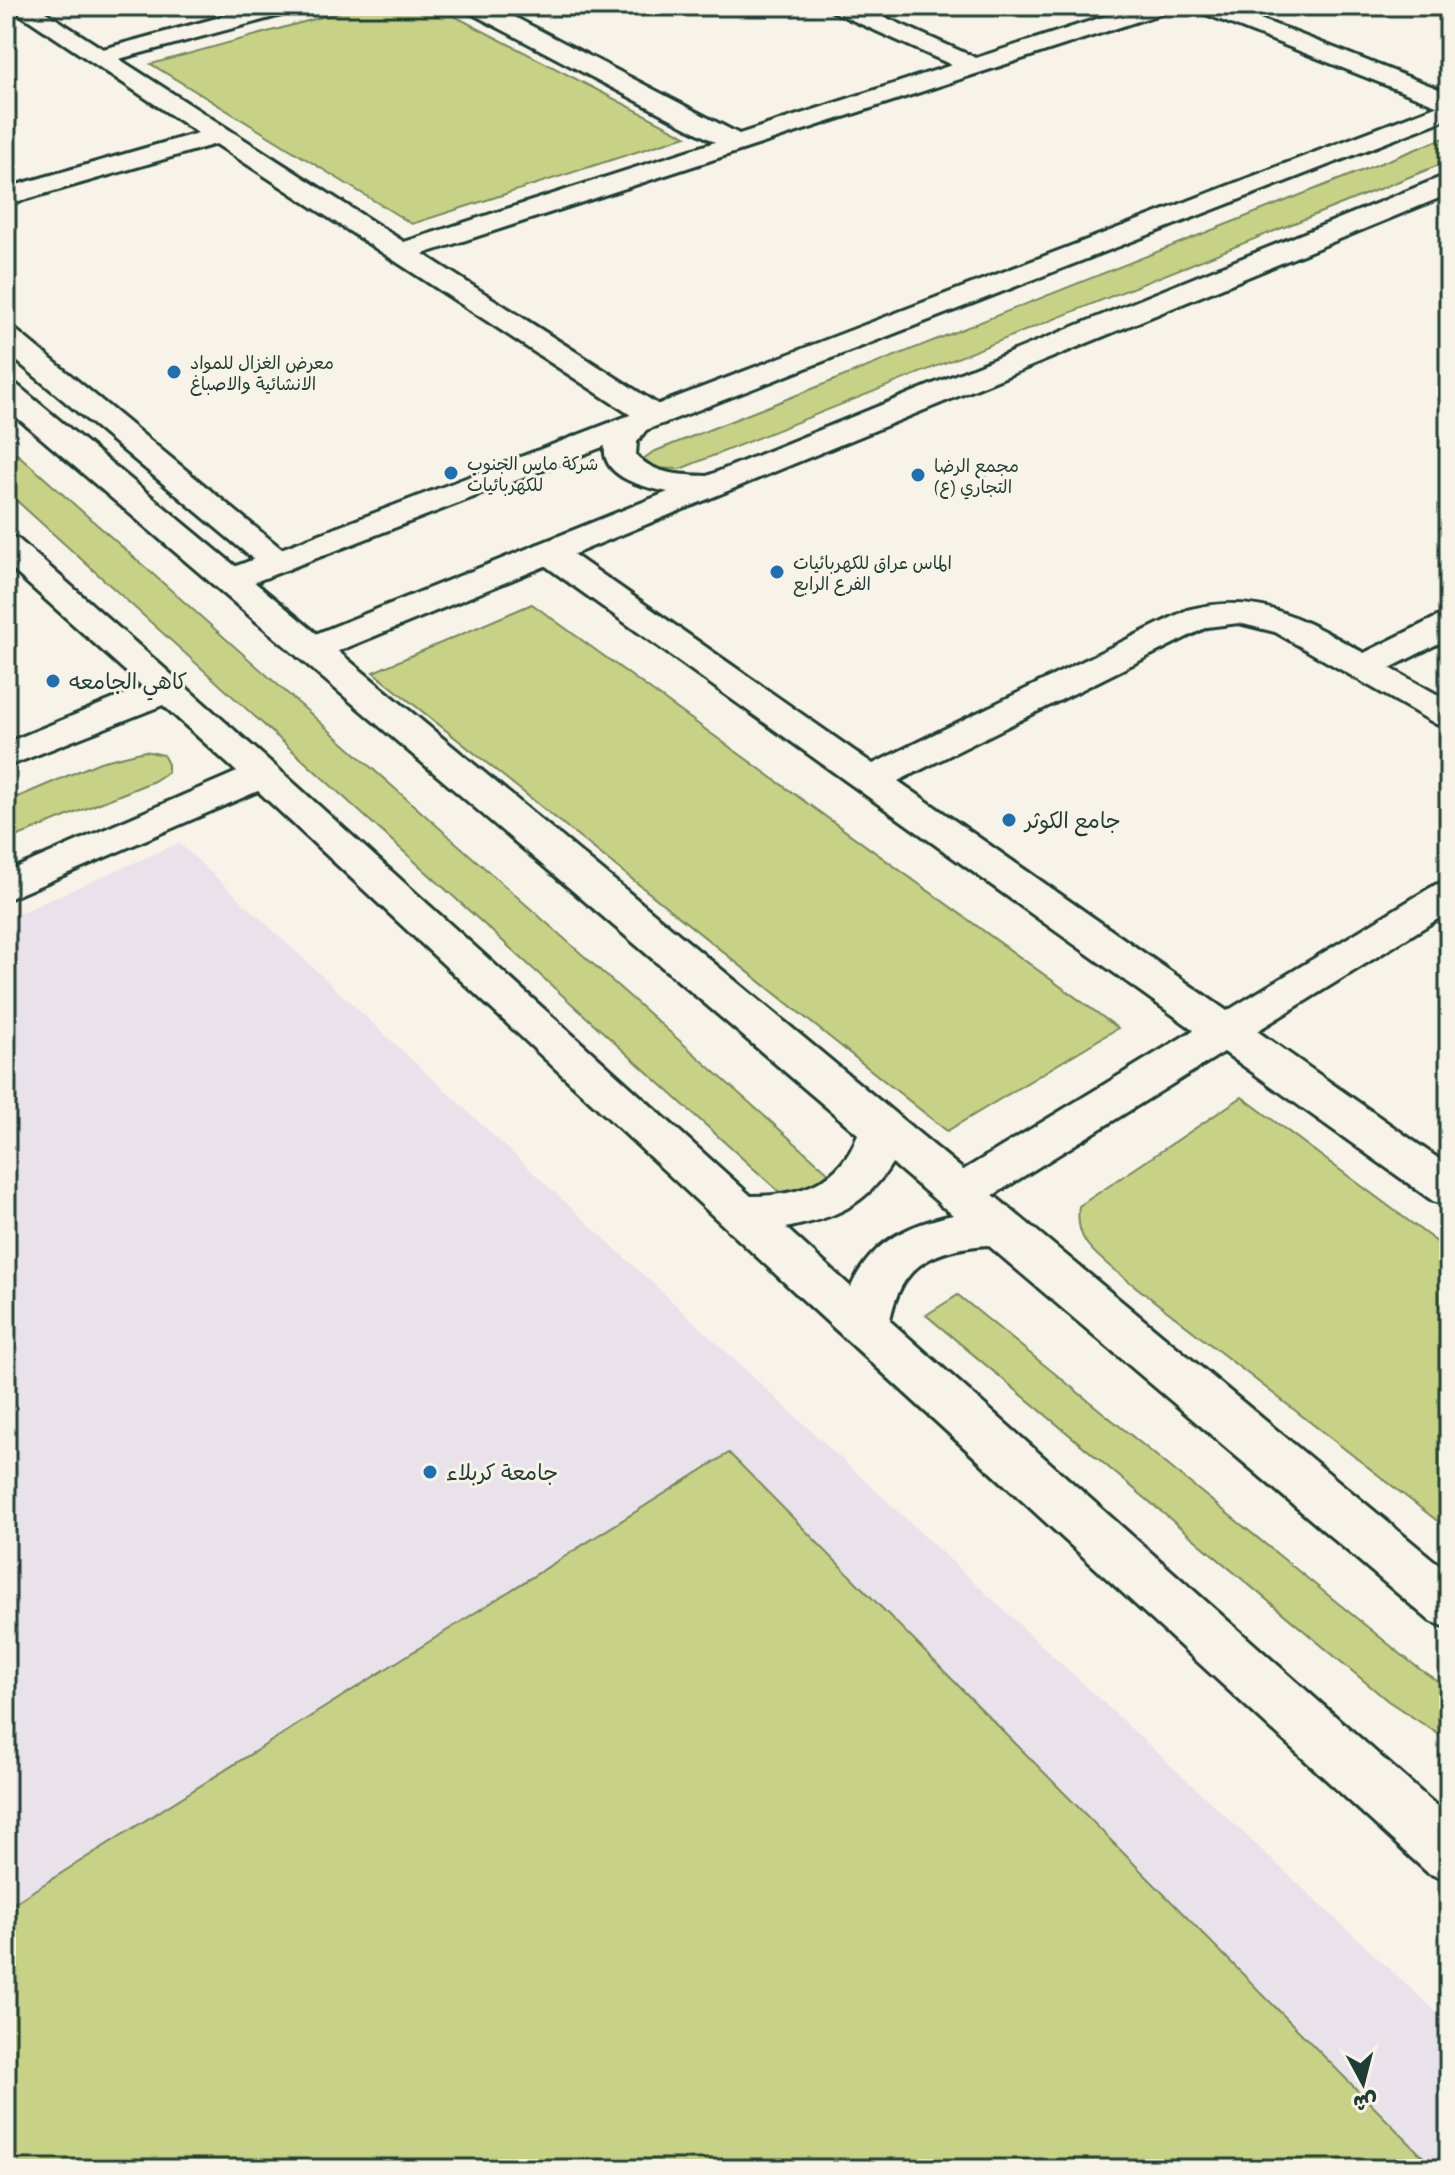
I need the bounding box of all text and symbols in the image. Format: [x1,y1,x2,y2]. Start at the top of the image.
place label: معرض الغزال للمواد الانشائية والاصباغ [190,351,334,396]
marker: معرض الغزال للمواد الانشائية والاصباغ [165,363,183,381]
place label: شركة ماس الجنوب للكهربائيات [467,452,599,496]
place label: مجمع الرضا (ع) التجاري [934,454,1019,500]
marker: شركة ماس الجنوب للكهربائيات [442,464,460,482]
marker: مجمع الرضا (ع) التجاري [909,466,927,484]
place label: الماس عراق للكهربائيات الفرع الرابع [793,551,952,597]
marker: الماس عراق للكهربائيات الفرع الرابع [768,563,786,581]
place label: كاهي الجامعه [69,667,187,701]
marker: كاهي الجامعه [44,672,62,690]
place label: جامع الكوثر [1023,806,1121,837]
marker: جامع الكوثر [1000,811,1018,829]
place label: جامعة كربلاء [446,1458,558,1486]
marker: جامعة كربلاء [421,1463,439,1481]
north arrow [1323,2043,1403,2123]
text: ش [1352,2087,1379,2118]

